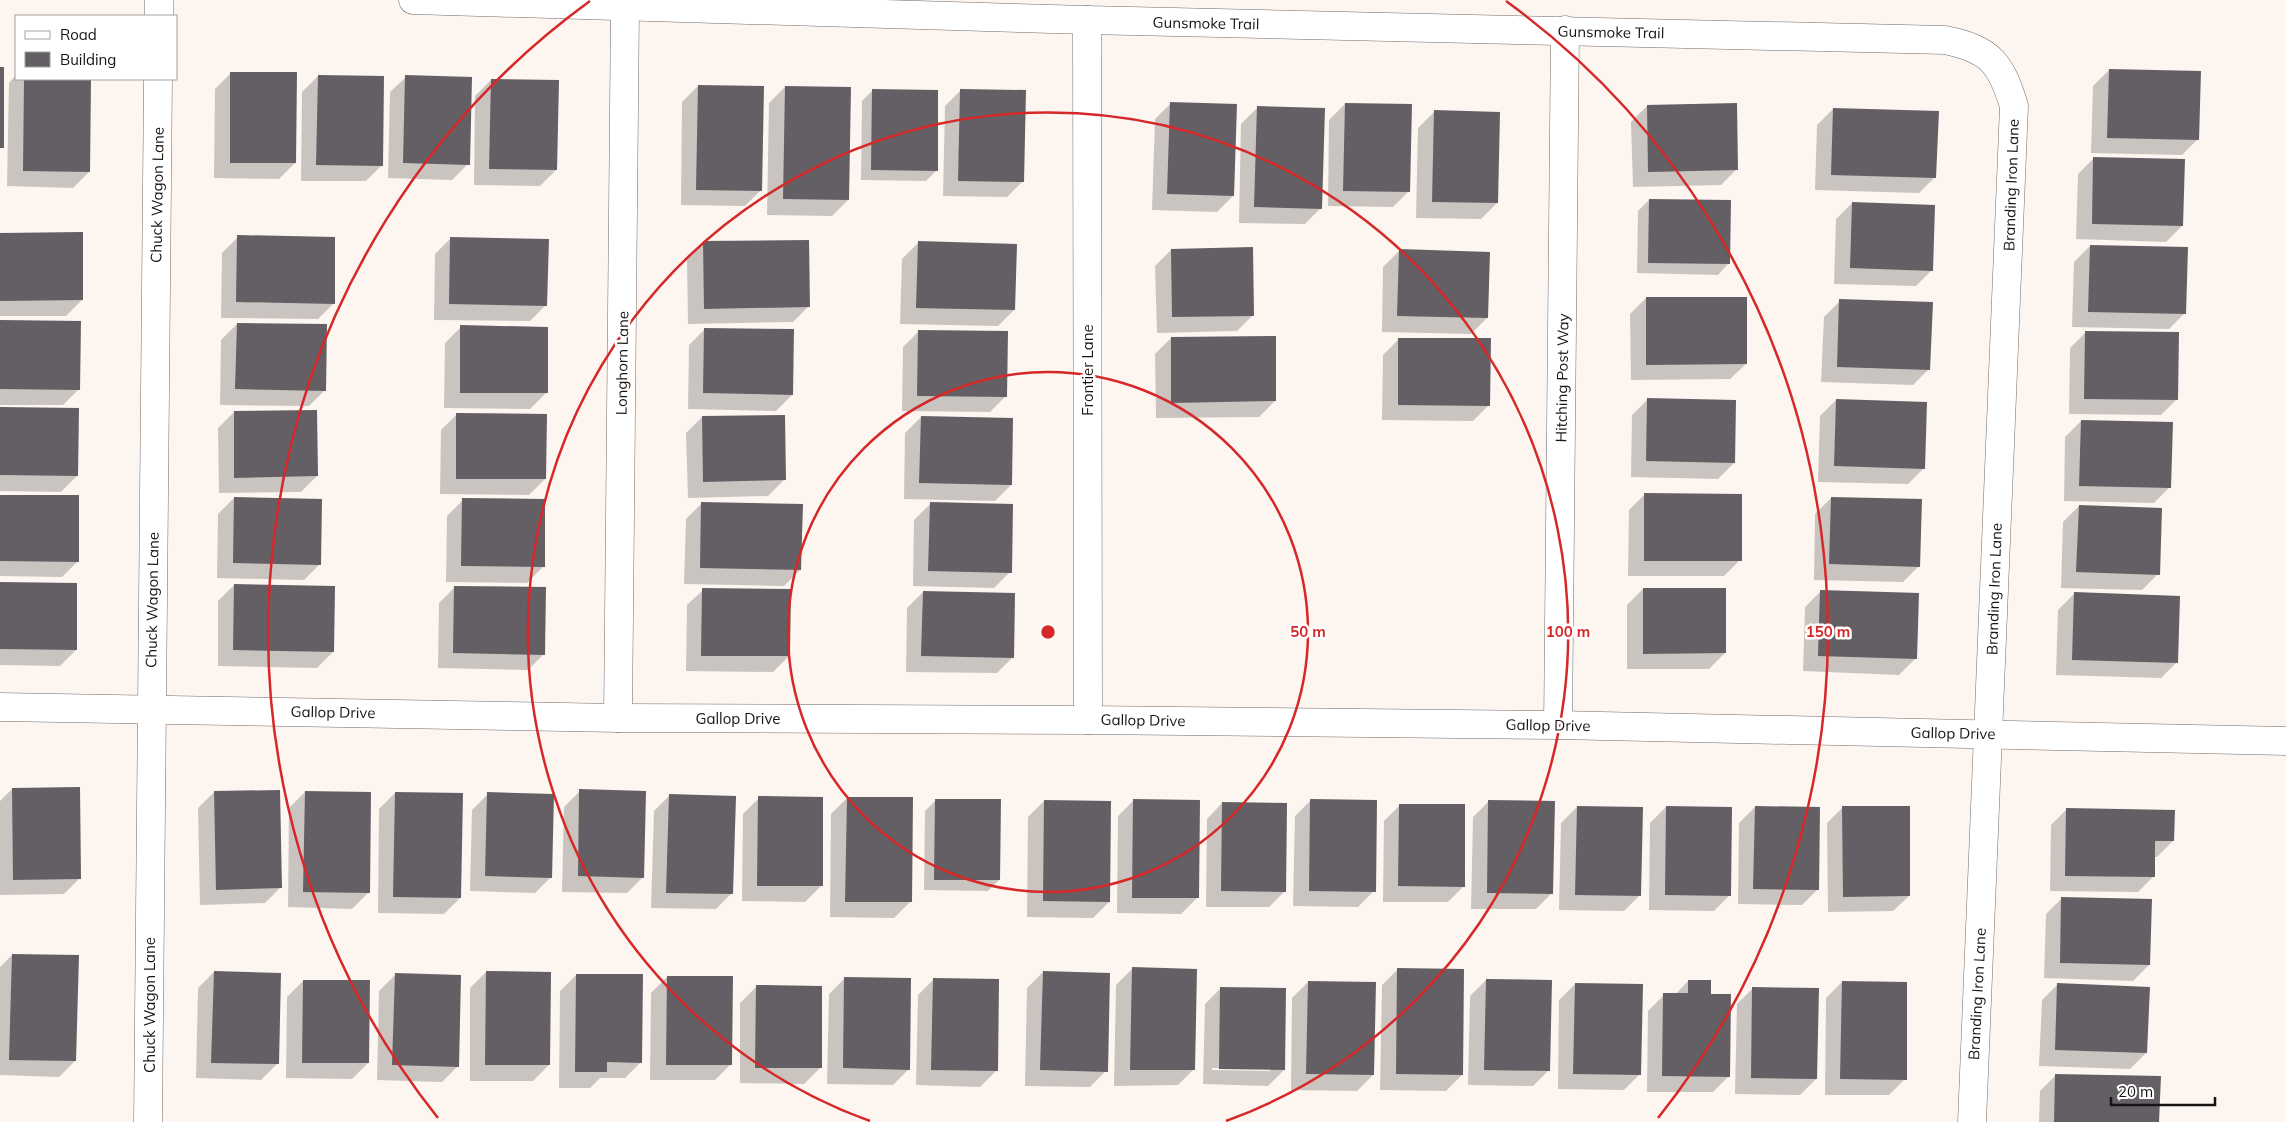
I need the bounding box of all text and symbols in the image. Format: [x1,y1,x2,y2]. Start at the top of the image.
street label: Gunsmoke Trail [1153,13,1259,33]
legend [15,15,178,80]
street label: Gunsmoke Trail [1558,22,1664,42]
text: Road [60,25,97,44]
text: Building [60,50,116,69]
street label: Branding Iron Lane [1999,119,2023,251]
street label: Chuck Wagon Lane [146,127,168,263]
street label: Longhorn Lane [612,311,632,415]
street label: Hitching Post Way [1551,313,1573,443]
street label: Frontier Lane [1078,324,1097,416]
street label: Branding Iron Lane [1982,523,2006,655]
street label: Chuck Wagon Lane [141,532,163,668]
text: 50 m [1290,622,1326,641]
text: 100 m [1546,622,1590,641]
text: 150 m [1806,622,1850,641]
centre of rings [1039,623,1057,641]
street label: Gallop Drive [290,702,376,722]
street label: Gallop Drive [696,709,780,728]
street label: Gallop Drive [1100,710,1186,730]
street label: Gallop Drive [1505,715,1591,735]
street label: Gallop Drive [1910,723,1996,743]
street label: Branding Iron Lane [1964,927,1990,1061]
street label: Chuck Wagon Lane [140,937,159,1073]
scale bar [2111,1074,2215,1106]
text: 20 m [2118,1082,2153,1101]

